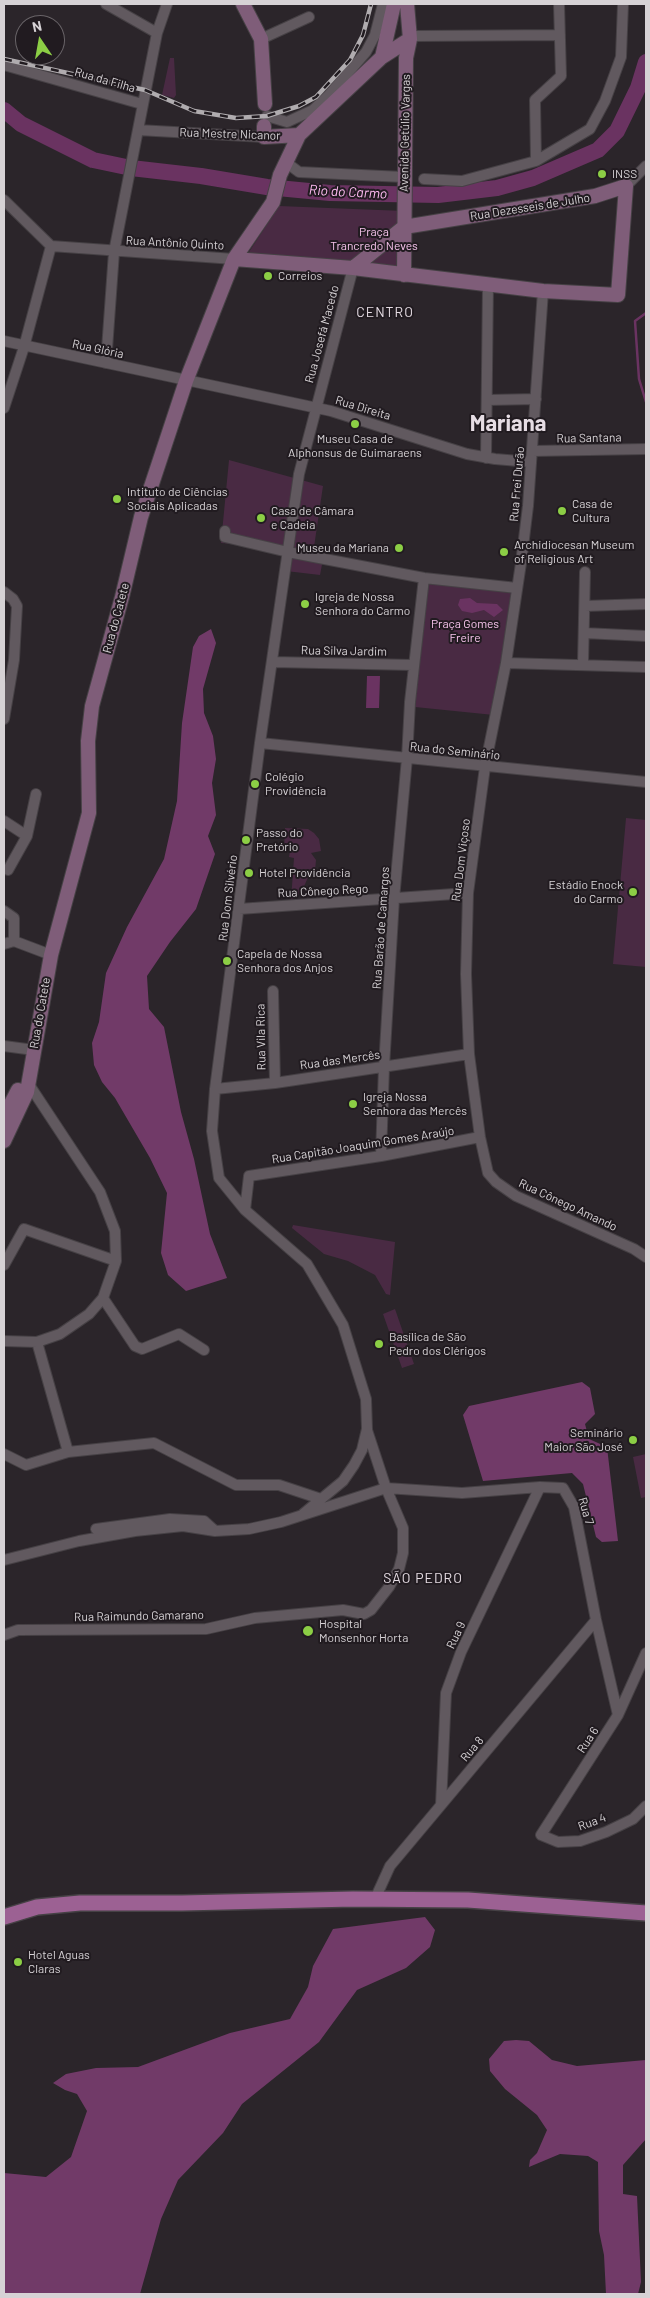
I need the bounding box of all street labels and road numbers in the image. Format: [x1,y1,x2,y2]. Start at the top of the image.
street label: Rua da Filha [73,64,137,96]
street label: Avenida Getúlio Vargas [397,74,413,192]
street label: Rua Mestre Nicanor [179,125,281,143]
street label: Rua Dezesseis de Julho [469,190,591,224]
street label: Rua Antônio Quinto [125,233,225,253]
street label: Rua Josefá Macedo [302,283,342,385]
street label: Rua Glória [71,337,125,361]
street label: Rua Direita [334,393,392,423]
street label: Rua Santana [556,430,622,446]
street label: Rua Frei Durão [507,446,527,522]
street label: Rua do Catete [100,581,132,655]
street label: Rua Silva Jardim [301,643,387,659]
street label: Rua do Seminário [409,739,501,763]
street label: Rua Dom Viçoso [449,818,473,902]
street label: Rua Dom Silvério [216,854,240,942]
street label: Rua Barão de Camargos [370,866,392,990]
street label: Rua Cônego Rego [277,881,369,901]
street label: Rua do Catete [27,976,53,1050]
street label: Rua Vila Rica [253,1004,269,1070]
street label: Rua das Mercês [299,1047,381,1073]
street label: Rua Capitão Joaquim Gomes Araújo [271,1123,455,1167]
street label: Rua Cônego Amando [516,1176,620,1234]
street label: Rua 7 [575,1496,597,1526]
street label: Rua Raimundo Gamarano [74,1608,204,1624]
street label: Rua 9 [443,1619,469,1651]
street label: Rua 6 [574,1724,602,1756]
street label: Rua 8 [457,1733,487,1765]
street label: Rua 4 [576,1810,608,1834]

